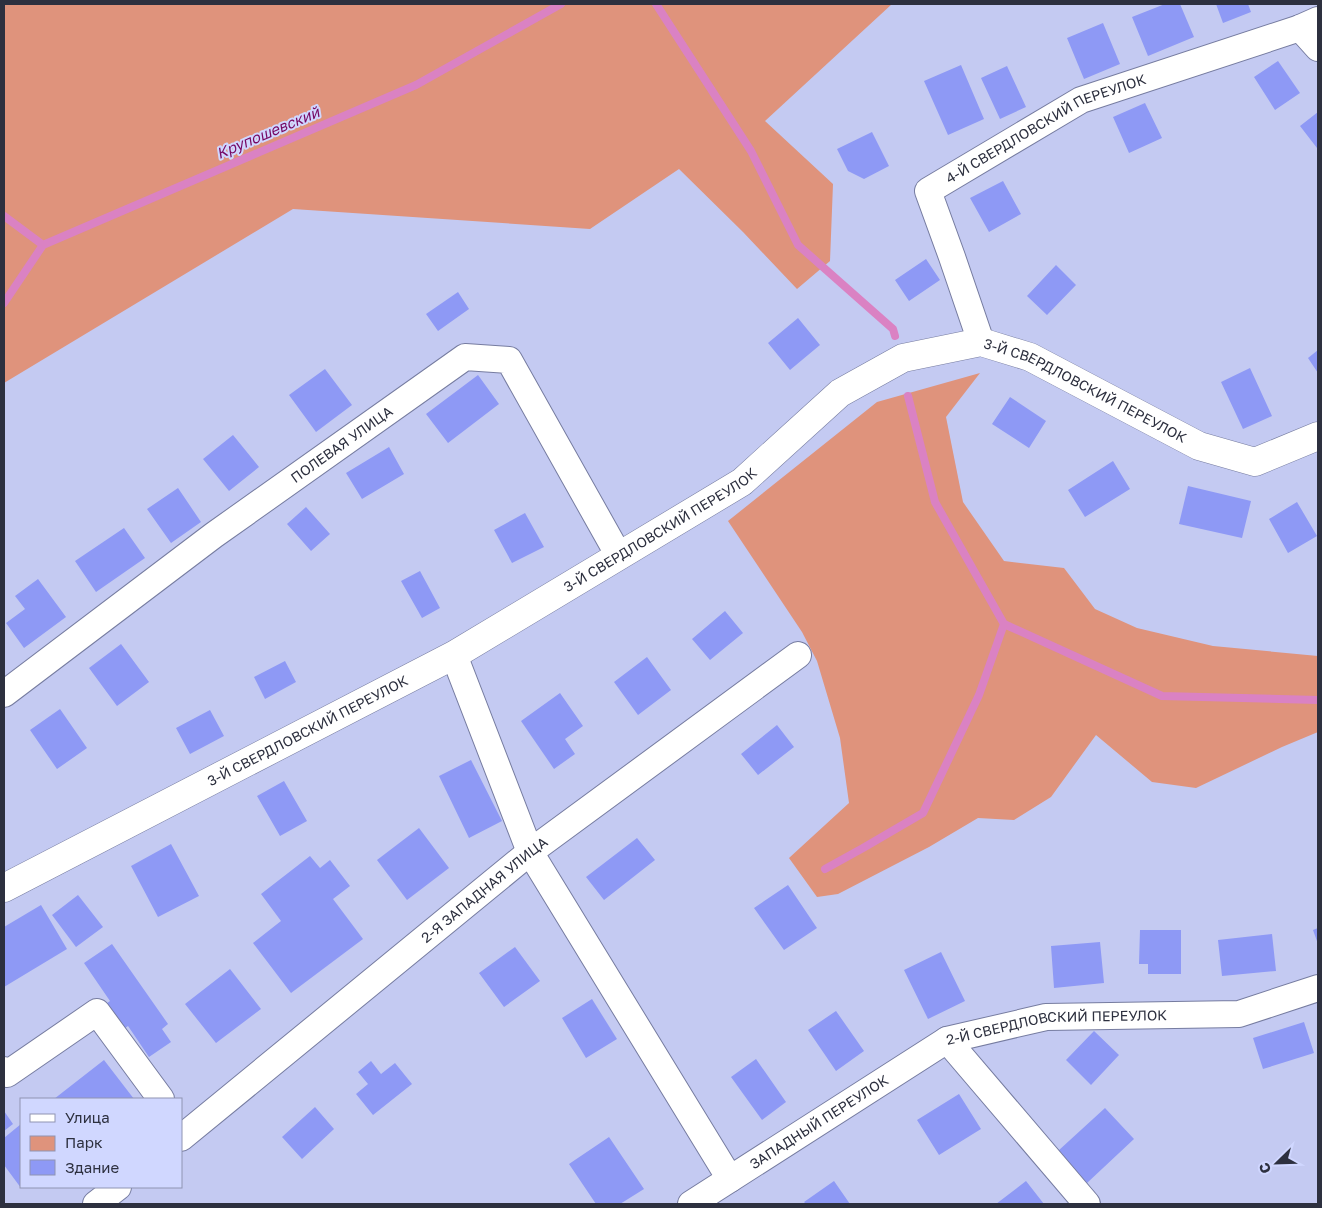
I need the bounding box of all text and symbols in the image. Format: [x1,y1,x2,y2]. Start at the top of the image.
street label: 4-Й СВЕРДЛОВСКИЙ ПЕРЕУЛОК [942,70,1148,187]
water label: Крупошевский [213,102,323,163]
street label: 3-Й СВЕРДЛОВСКИЙ ПЕРЕУЛОК [982,334,1190,446]
street label: ПОЛЕВАЯ УЛИЦА [287,402,396,486]
street label: 3-Й СВЕРДЛОВСКИЙ ПЕРЕУЛОК [560,464,760,595]
street label: 3-Й СВЕРДЛОВСКИЙ ПЕРЕУЛОК [204,671,411,789]
street label: 2-Я ЗАПАДНАЯ УЛИЦА [417,833,551,946]
street label: 2-Й СВЕРДЛОВСКИЙ ПЕРЕУЛОК [944,1006,1167,1048]
street label: ЗАПАДНЫЙ ПЕРЕУЛОК [746,1071,891,1172]
legend [20,1098,182,1188]
text: Улица [65,1108,110,1126]
text: Парк [65,1133,103,1151]
north arrow [1252,1138,1302,1188]
text: Здание [65,1158,119,1176]
text: С [1255,1160,1274,1176]

